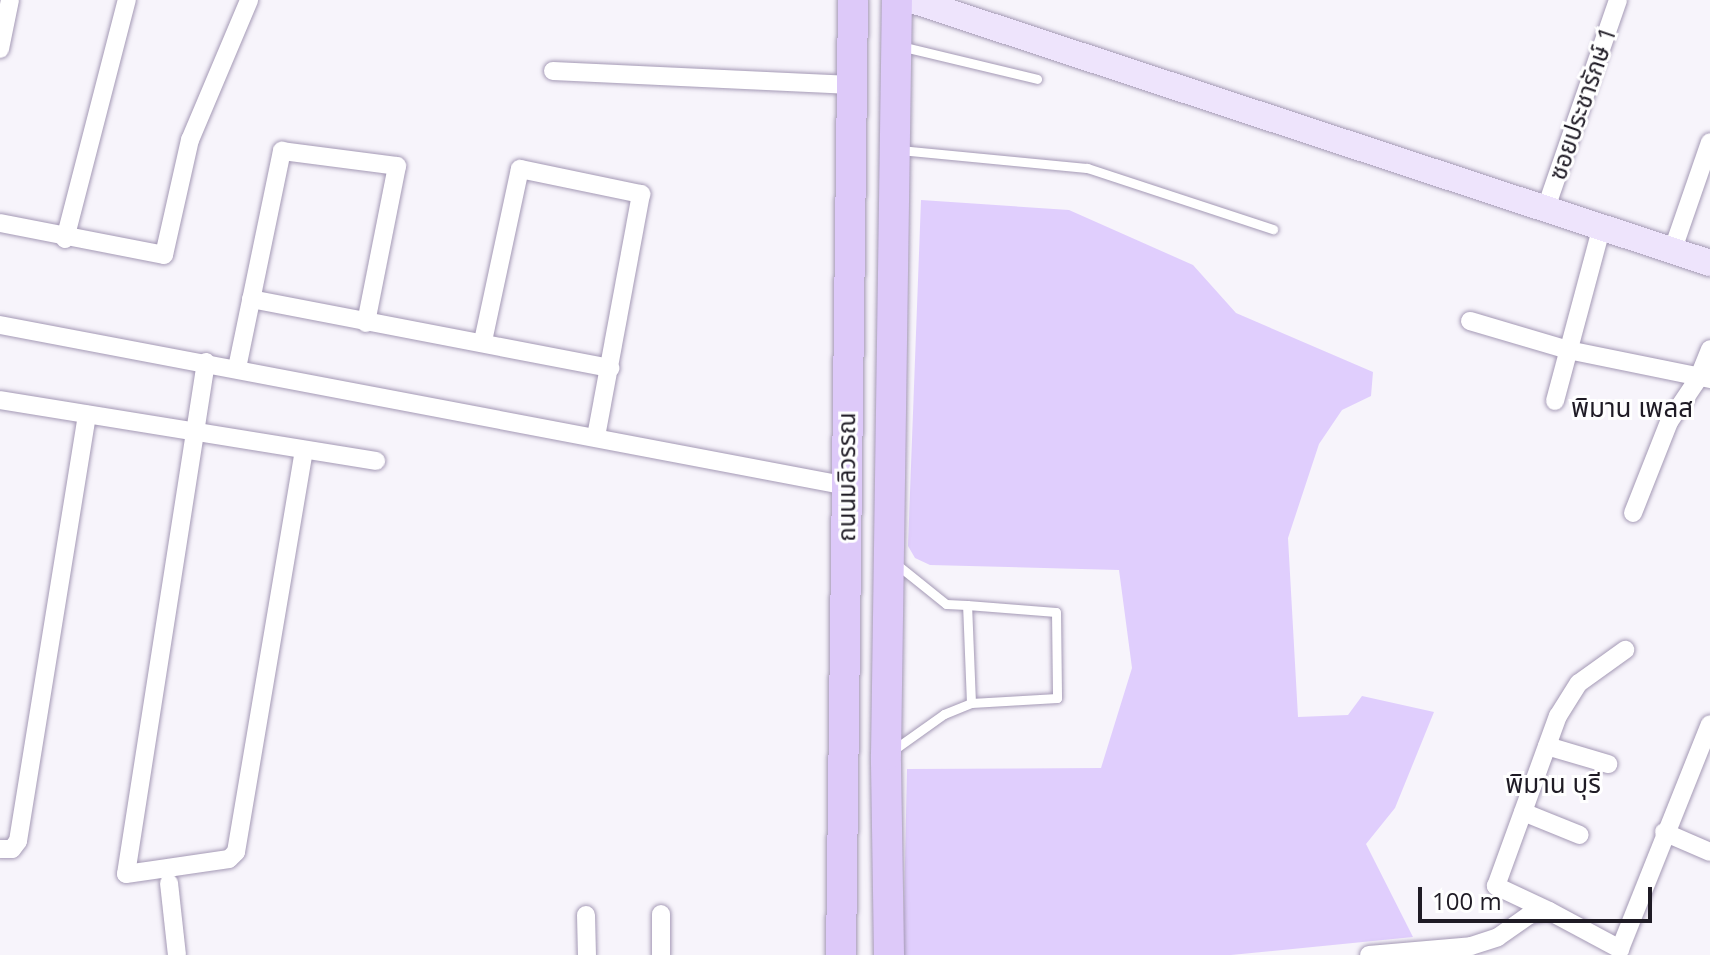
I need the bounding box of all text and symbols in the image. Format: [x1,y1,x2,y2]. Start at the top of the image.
street label: ซอยประชารักษ์ 1 [1542,23,1622,183]
district label: พิมาน เพลส [1571,392,1693,424]
street label: ถนนมลิวรรณ [832,412,860,542]
district label: พิมาน บุรี [1505,768,1601,800]
scale bar [1422,871,1656,921]
text: 100 m [1432,884,1502,917]

